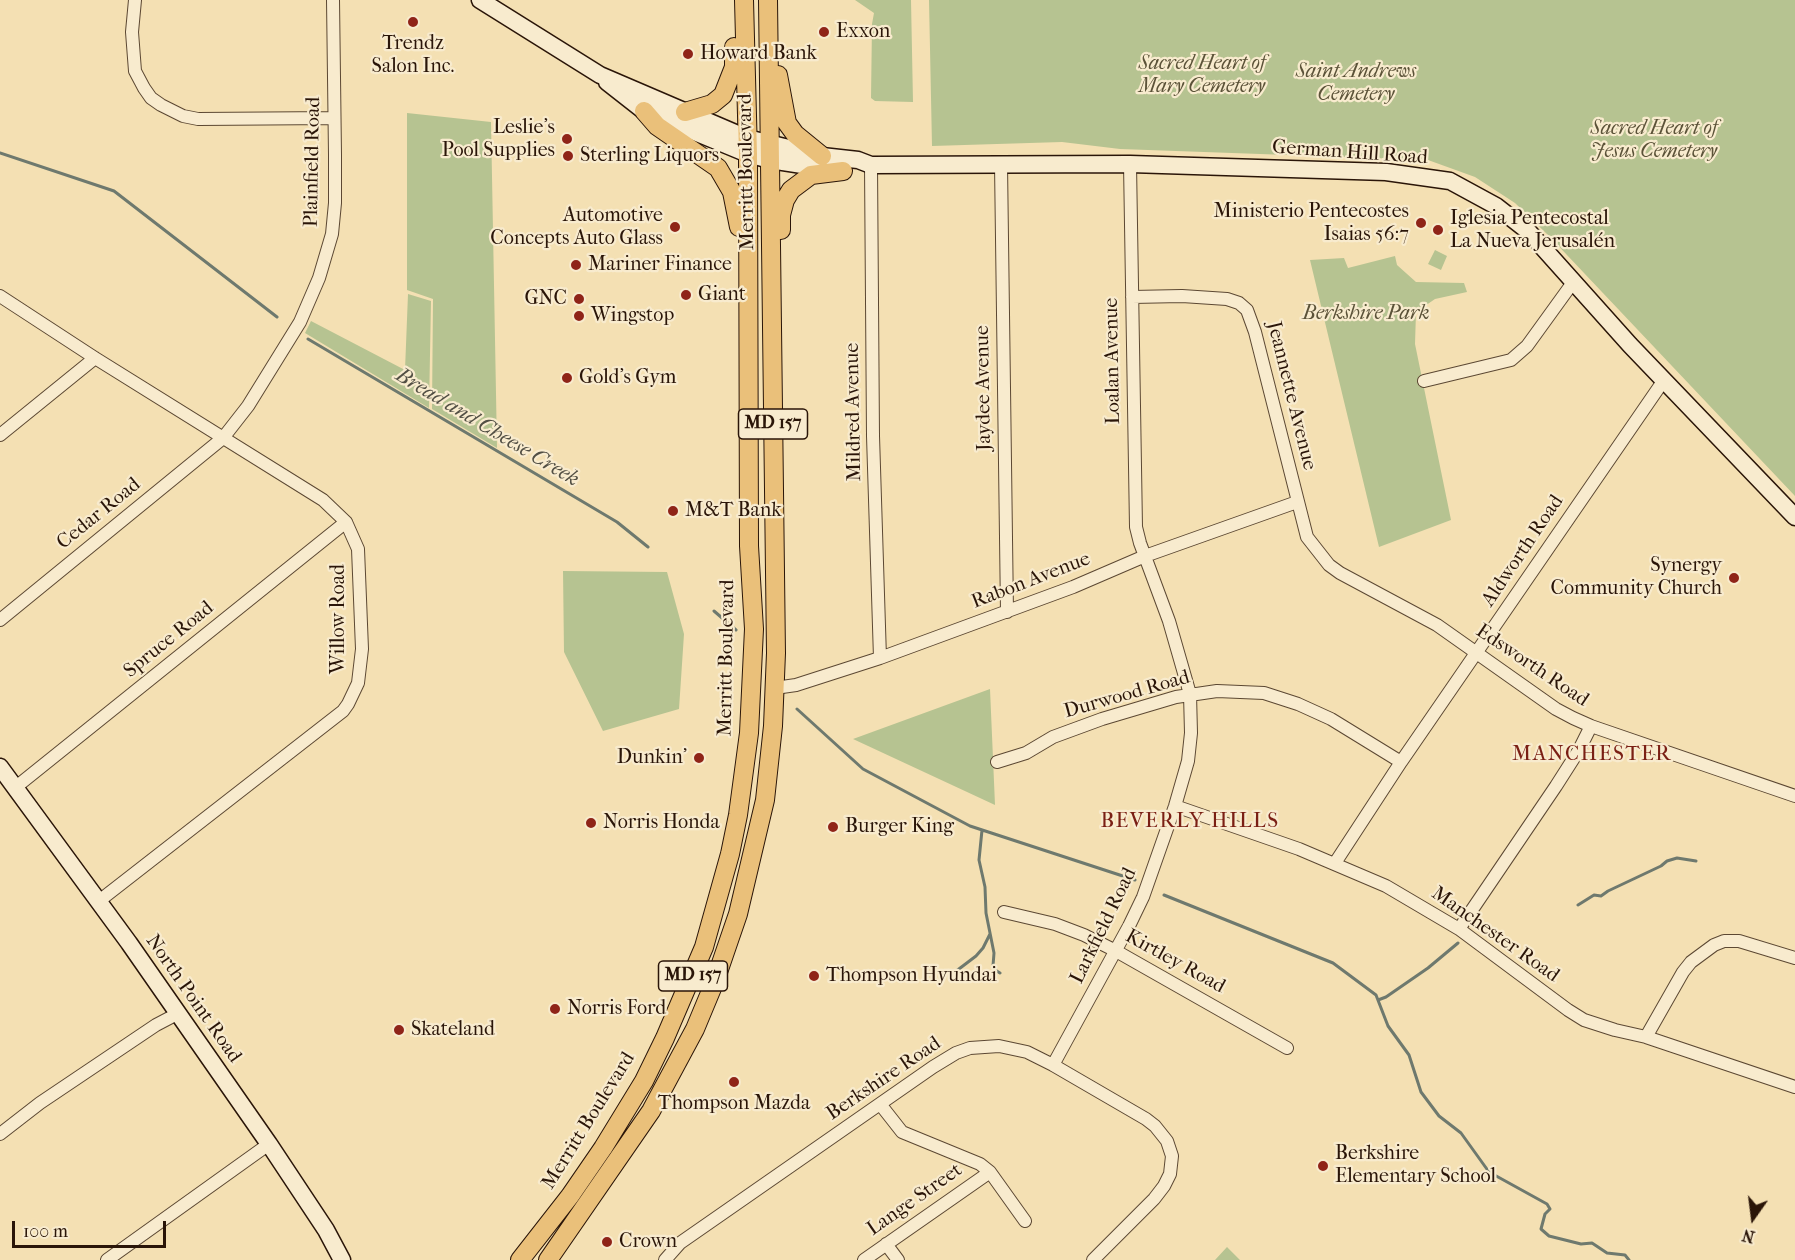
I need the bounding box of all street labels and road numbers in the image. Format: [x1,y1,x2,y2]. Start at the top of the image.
street label: Merritt Boulevard [734,93,760,251]
street label: Plainfield Road [300,97,326,227]
street label: German Hill Road [1271,136,1429,170]
street label: Loalan Avenue [1100,297,1126,425]
street label: Jeannette Avenue [1261,319,1321,473]
street label: Jaydee Avenue [971,325,997,451]
street label: Mildred Avenue [841,343,867,481]
road number: MD 157 [738,409,808,439]
street label: Cedar Road [52,473,146,555]
street label: Aldworth Road [1477,491,1569,611]
street label: Rabon Avenue [968,547,1094,615]
street label: Willow Road [327,564,351,674]
street label: Merritt Boulevard [714,579,740,737]
street label: Spruce Road [119,597,219,683]
street label: Edsworth Road [1471,620,1593,712]
street label: Durwood Road [1061,666,1193,724]
street label: Larkfield Road [1066,864,1142,988]
street label: Manchester Road [1426,882,1564,988]
street label: Kirtley Road [1121,925,1229,999]
street label: North Point Road [140,930,246,1068]
road number: MD 157 [658,961,728,991]
street label: Berkshire Road [822,1032,946,1126]
street label: Merritt Boulevard [537,1048,641,1194]
street label: Lange Street [863,1158,967,1242]

